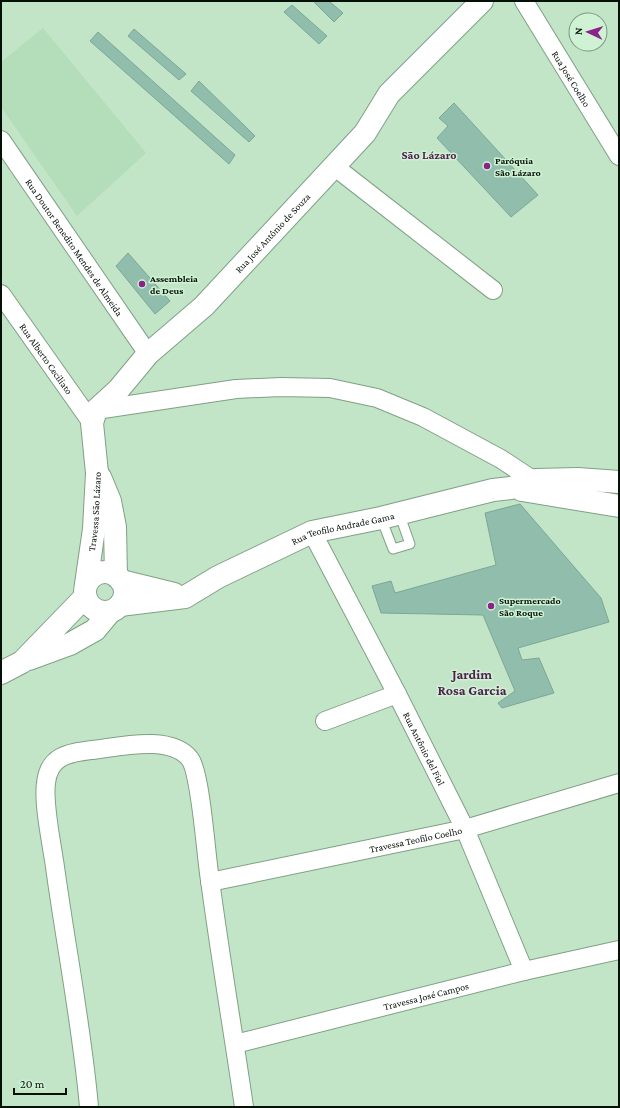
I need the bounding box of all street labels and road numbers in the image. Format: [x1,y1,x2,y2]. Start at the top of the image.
street label: Rua José Coelho [550,49,593,109]
street label: Rua Doutor Benedito Mendes de Almeida [24,176,126,318]
street label: Rua José Antônio de Souza [232,190,312,275]
street label: Rua Alberto Ceciliato [18,321,75,396]
street label: Travessa São Lázaro [85,471,103,552]
street label: Rua Teofilo Andrade Gama [289,509,396,547]
street label: Rua Antônio del Fiol [401,710,448,787]
street label: Travessa Teofilo Coelho [368,824,463,854]
street label: Travessa José Campos [382,980,470,1012]

